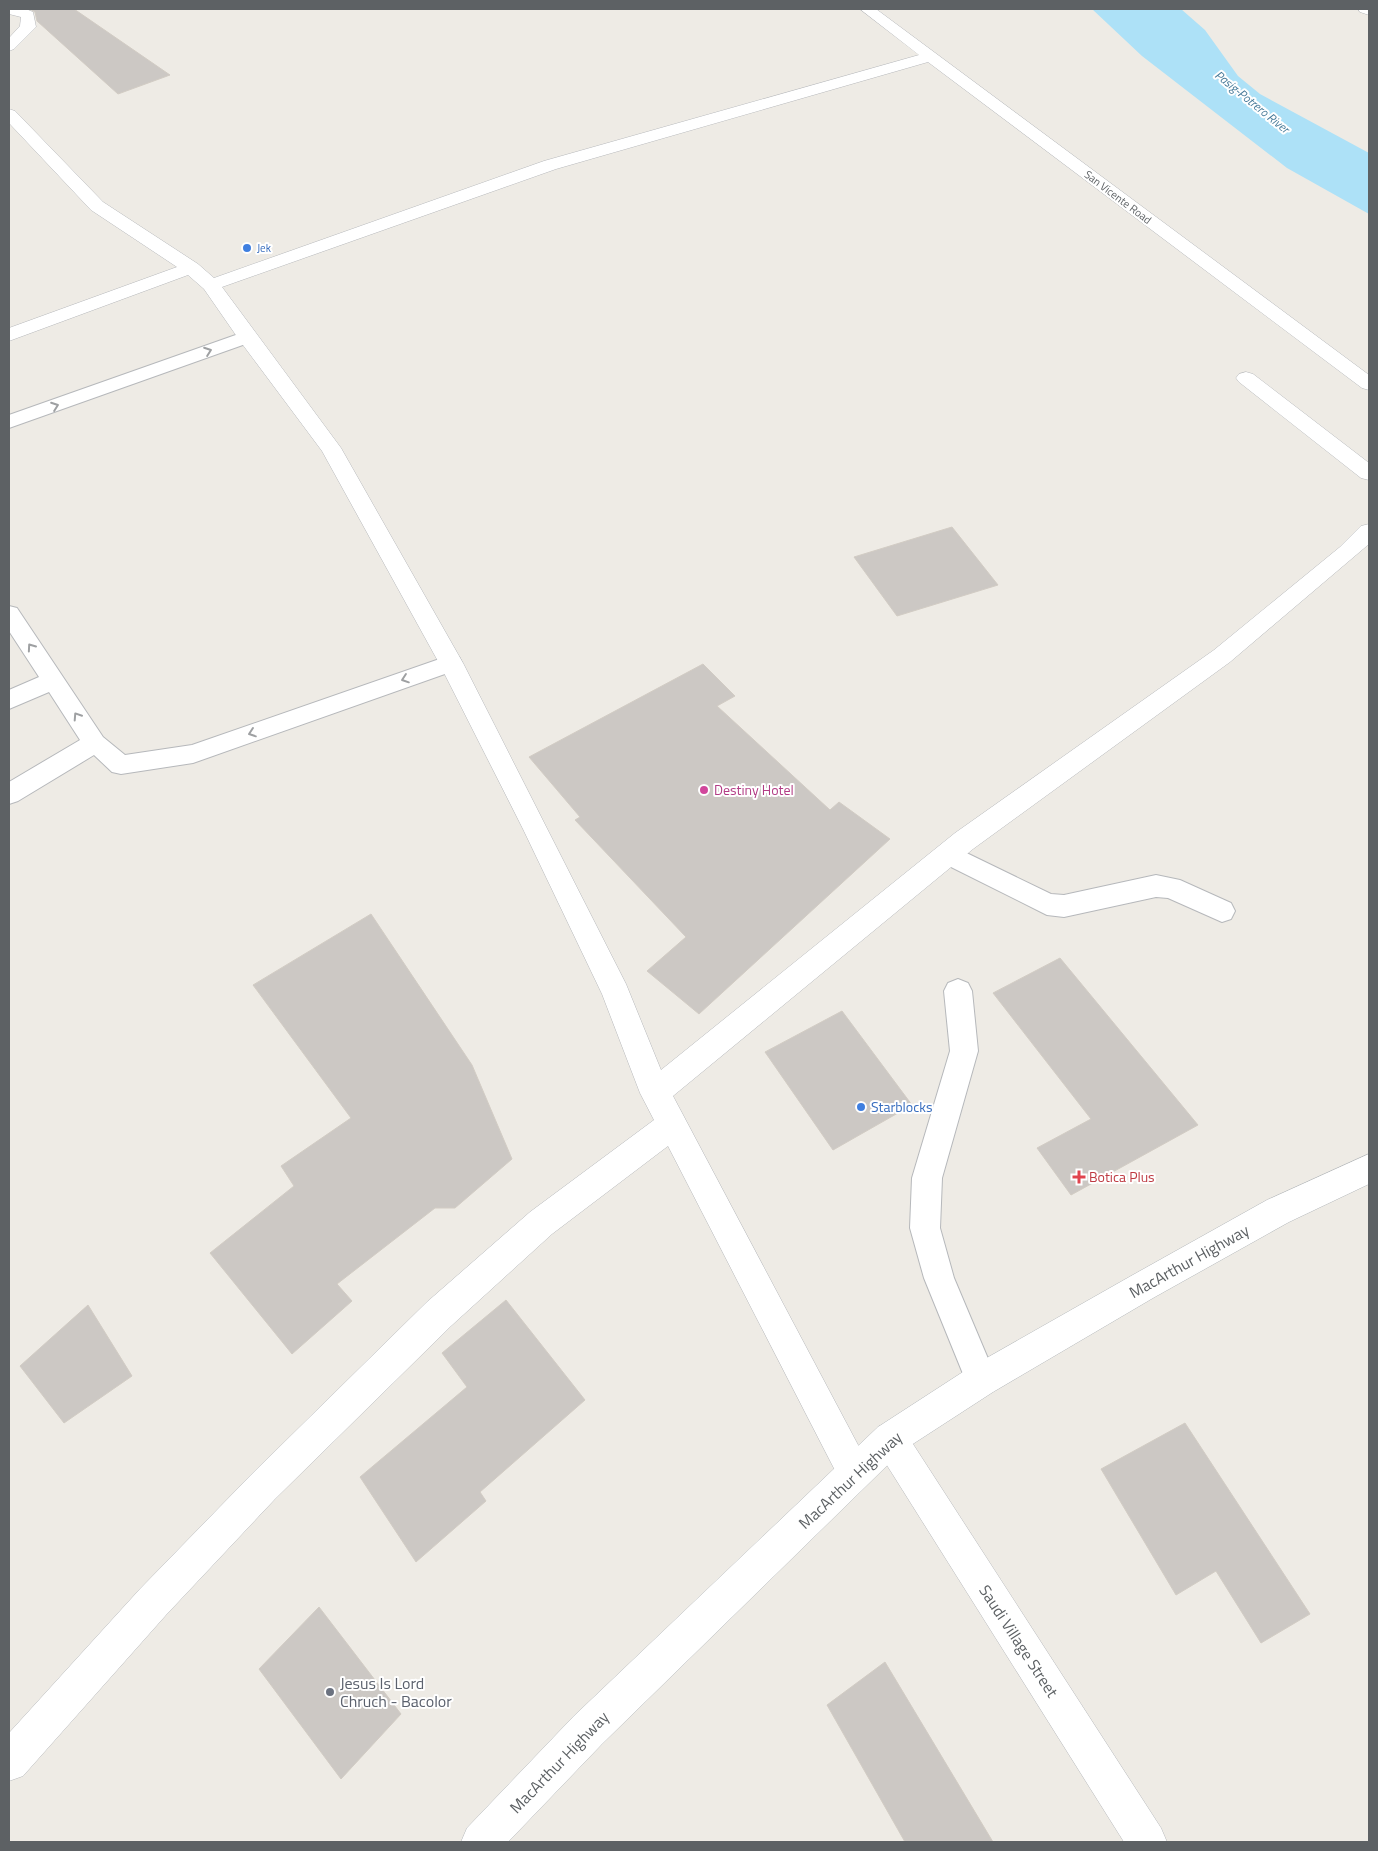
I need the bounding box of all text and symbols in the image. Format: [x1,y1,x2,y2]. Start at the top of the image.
water label: Pasig-Potrero River [1211,66,1295,139]
street label: San Vicente Road [1081,166,1155,228]
place label: Jek [257,240,272,256]
marker: Jek [241,242,253,254]
one-way arrow [203,347,211,357]
one-way arrow [50,402,58,412]
one-way arrow [28,644,37,653]
one-way arrow [402,673,410,683]
one-way arrow [74,712,83,721]
one-way arrow [248,727,257,737]
place label: Destiny Hotel [714,779,794,800]
marker: Destiny Hotel [698,784,710,796]
place label: Starblocks [871,1096,933,1117]
marker: Starblocks [855,1101,867,1113]
place label: Botica Plus [1089,1166,1155,1187]
marker: Botica Plus [1073,1171,1085,1183]
street label: MacArthur Highway [1125,1218,1254,1304]
street label: MacArthur Highway [793,1425,907,1535]
street label: Saudi Village Street [974,1580,1065,1702]
place label: Jesus Is Lord Chruch - Bacolor [340,1671,452,1713]
marker: Jesus Is Lord Chruch - Bacolor [324,1686,336,1698]
street label: MacArthur Highway [504,1705,614,1819]

